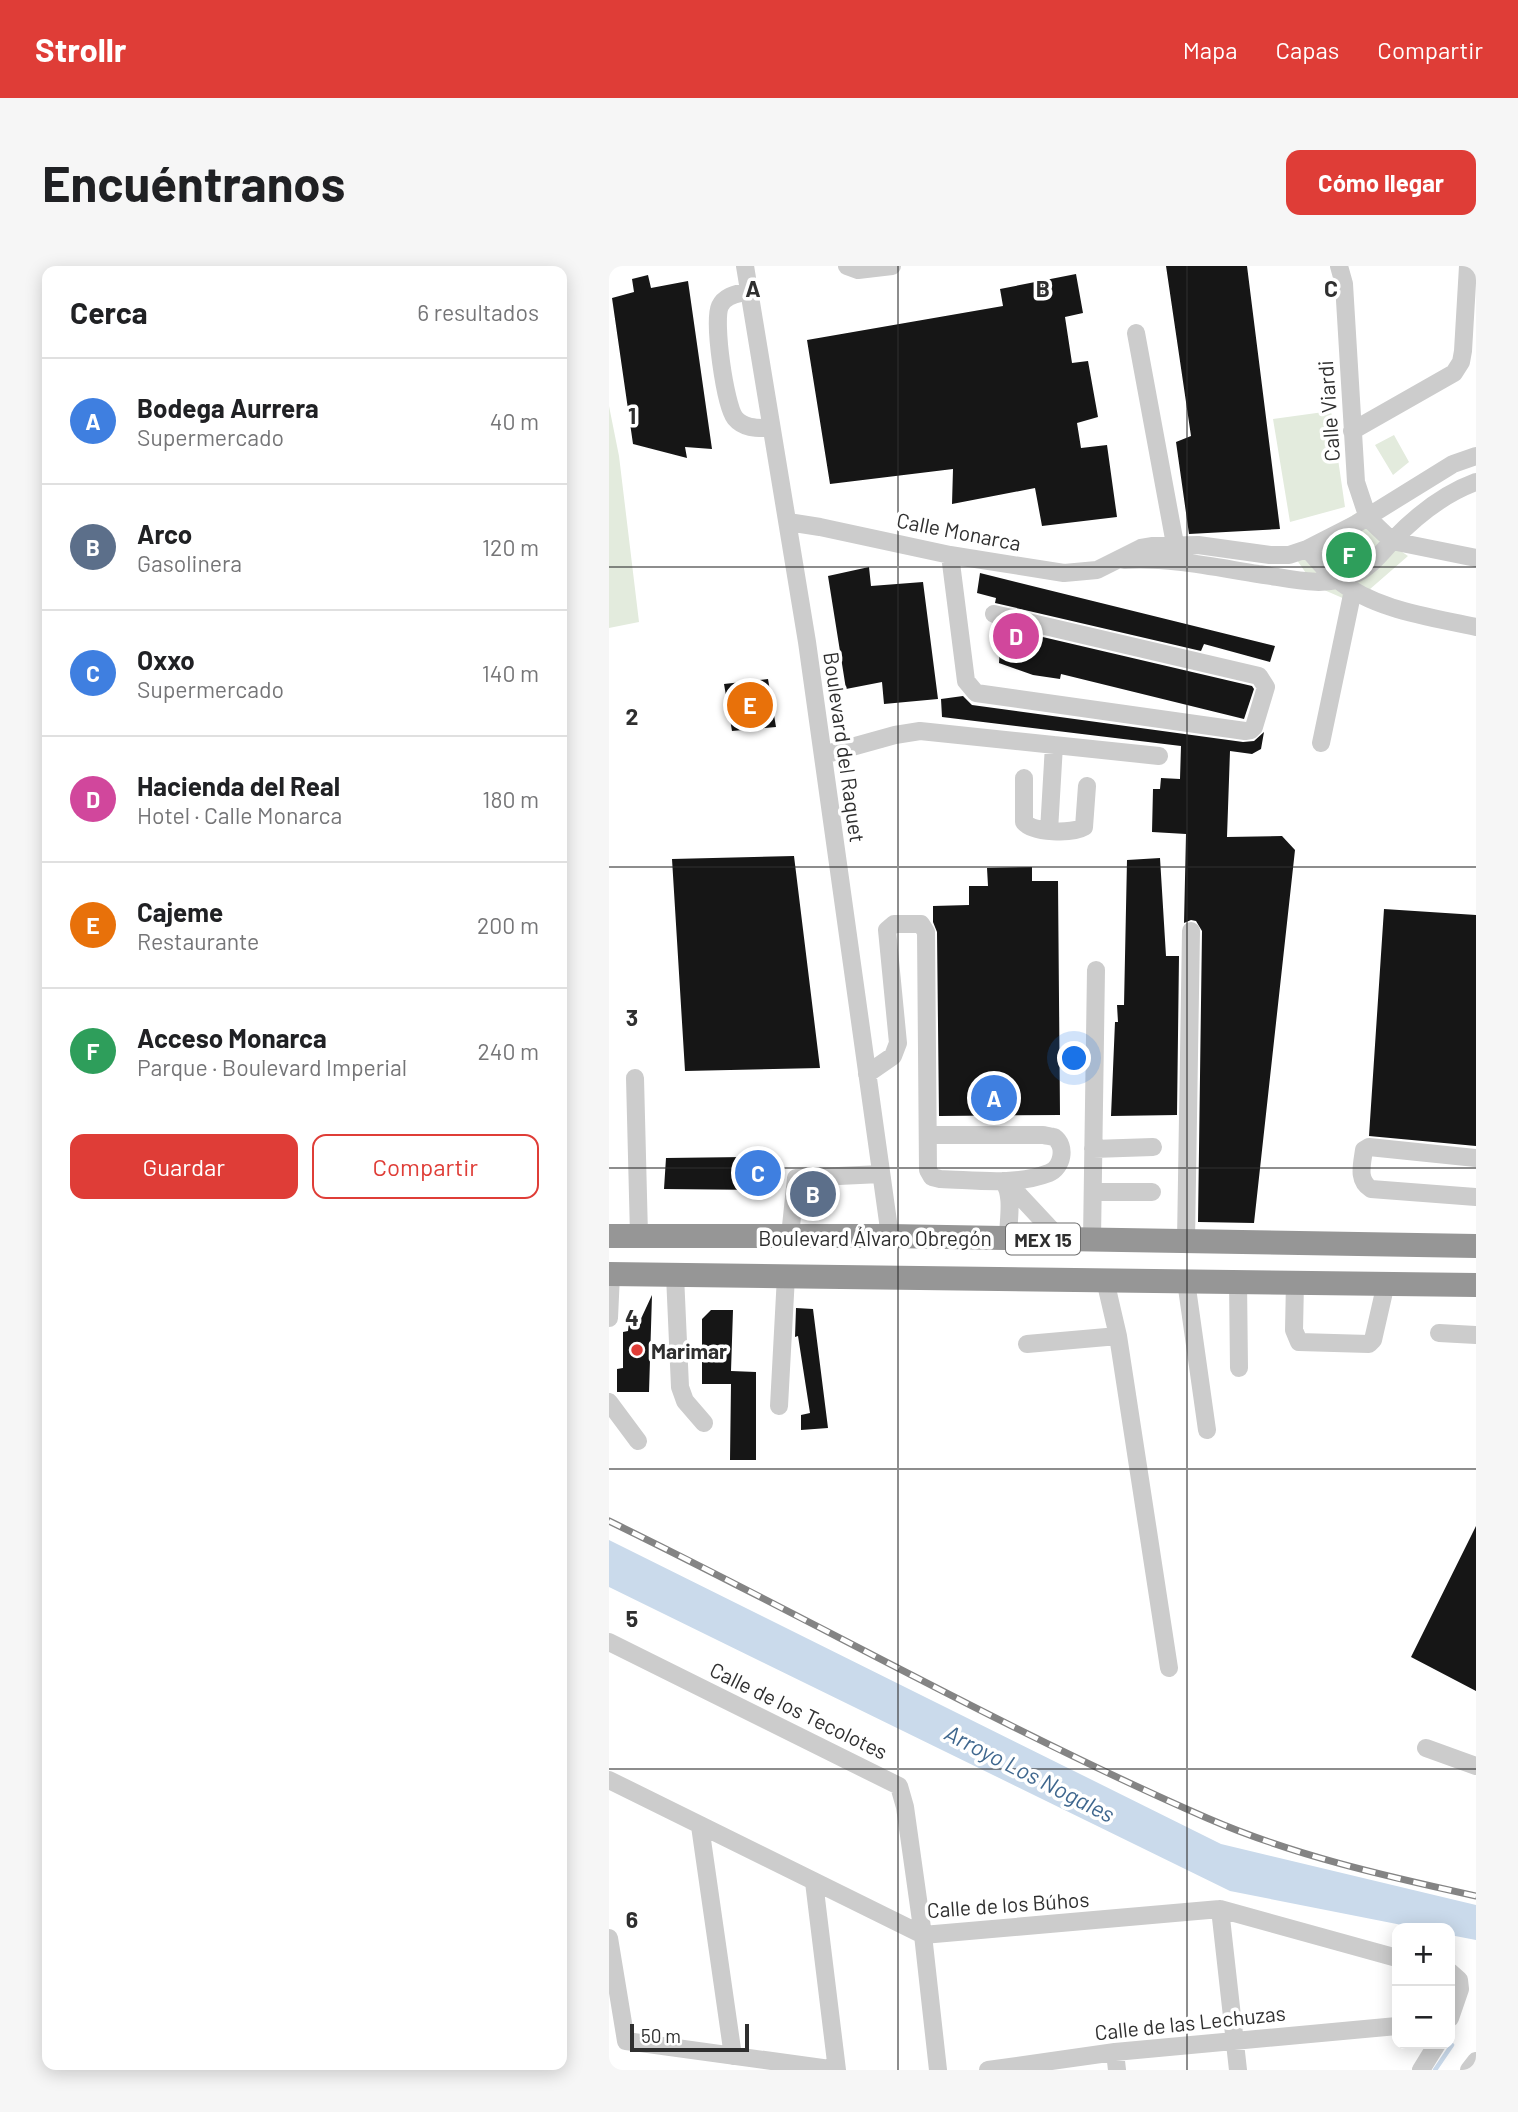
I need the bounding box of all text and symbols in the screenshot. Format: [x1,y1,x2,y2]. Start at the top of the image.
text: Strollr [35,29,127,69]
text: Mapa [1183,35,1238,64]
text: Capas [1276,35,1339,64]
text: Compartir [1377,35,1483,64]
button: Cómo llegar [1286,150,1476,215]
text: Encuéntranos [42,153,345,212]
text: A [745,274,761,302]
text: B [1036,274,1050,302]
text: C [1324,274,1338,302]
text: Cerca [70,294,148,330]
text: 6 resultados [417,298,539,326]
street label: Calle Viardi [1312,360,1344,462]
text: Bodega Aurrera [137,392,319,423]
text: 1 [628,401,636,429]
text: A [85,407,101,435]
text: 40 m [490,407,539,435]
text: Supermercado [137,423,284,451]
street label: Calle Monarca [895,507,1023,555]
text: Arco [137,518,192,549]
pin: F [1326,529,1372,581]
text: B [86,533,100,561]
text: 120 m [482,533,539,561]
text: Gasolinera [137,549,242,577]
pin: D [993,610,1039,662]
text: Oxxo [137,644,195,675]
street label: Boulevard del Raquet [819,650,871,844]
text: C [86,659,100,687]
text: 140 m [482,659,539,687]
text: Supermercado [137,675,284,703]
pin: E [727,679,773,731]
text: 2 [626,702,638,730]
text: Hacienda del Real [137,770,340,801]
text: D [86,785,100,813]
text: 180 m [482,785,539,813]
text: Hotel · Calle Monarca [137,801,342,829]
text: Cajeme [137,896,223,927]
text: E [86,911,100,939]
text: 200 m [477,911,539,939]
text: Restaurante [137,927,259,955]
text: 3 [626,1003,638,1031]
text: Acceso Monarca [137,1022,327,1053]
text: F [87,1037,99,1065]
text: 240 m [477,1037,539,1065]
your location [1057,1041,1091,1075]
text: Parque · Boulevard Imperial [137,1053,407,1081]
pin: A [971,1072,1017,1124]
button: Guardar [70,1134,298,1199]
button: Compartir [312,1134,539,1199]
pin: C [735,1147,781,1199]
pin: B [790,1168,836,1220]
road number: MEX 15 [1006,1224,1080,1254]
street label: Boulevard Álvaro Obregón [758,1225,992,1250]
text: 4 [625,1303,639,1331]
place label: Marimar [651,1338,727,1363]
marker: Marimar [629,1342,645,1358]
text: 5 [626,1604,638,1632]
street label: Calle de los Tecolotes [706,1656,892,1764]
water label: Arroyo Los Nogales [940,1718,1120,1828]
street label: Calle de los Búhos [926,1886,1090,1922]
text: 6 [626,1905,638,1933]
map controls [1392,1923,1455,2049]
button: + [1392,1923,1455,1986]
button: − [1392,1986,1455,2049]
street label: Calle de las Lechuzas [1093,2000,1287,2044]
scale bar [630,2021,749,2053]
text: 50 m [641,2024,681,2047]

